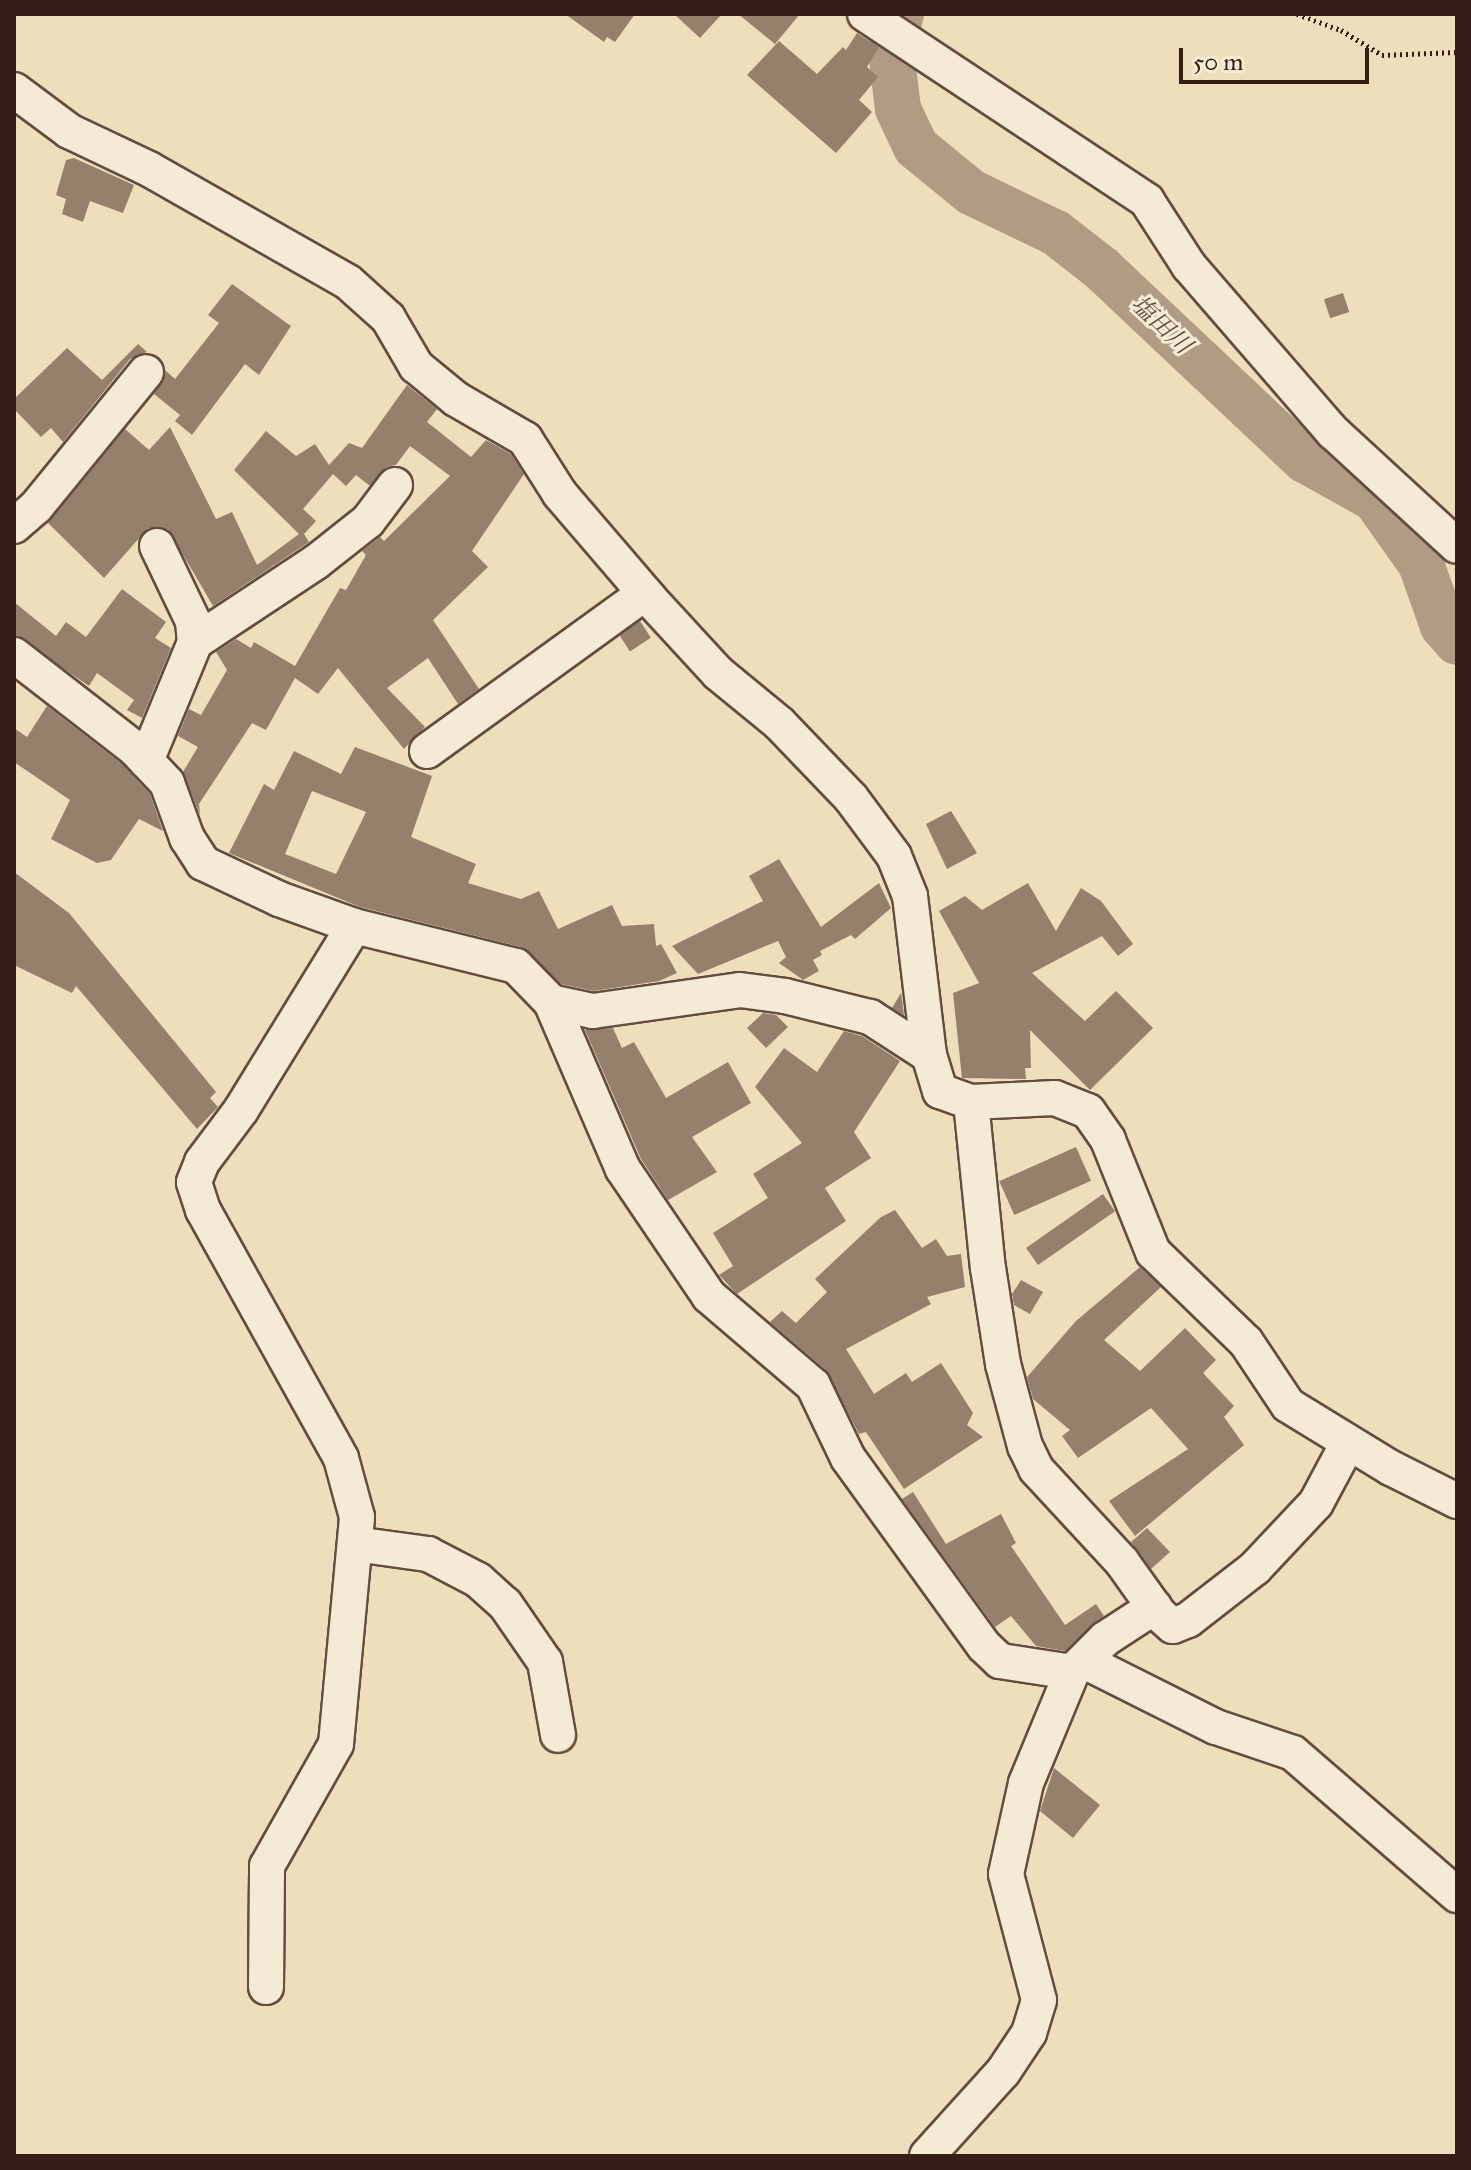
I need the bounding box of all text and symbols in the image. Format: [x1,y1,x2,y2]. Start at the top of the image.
scale bar [1183,32,1373,82]
text: 50 m [1193,47,1243,77]
water label: 塩田川 [1125,290,1197,360]

